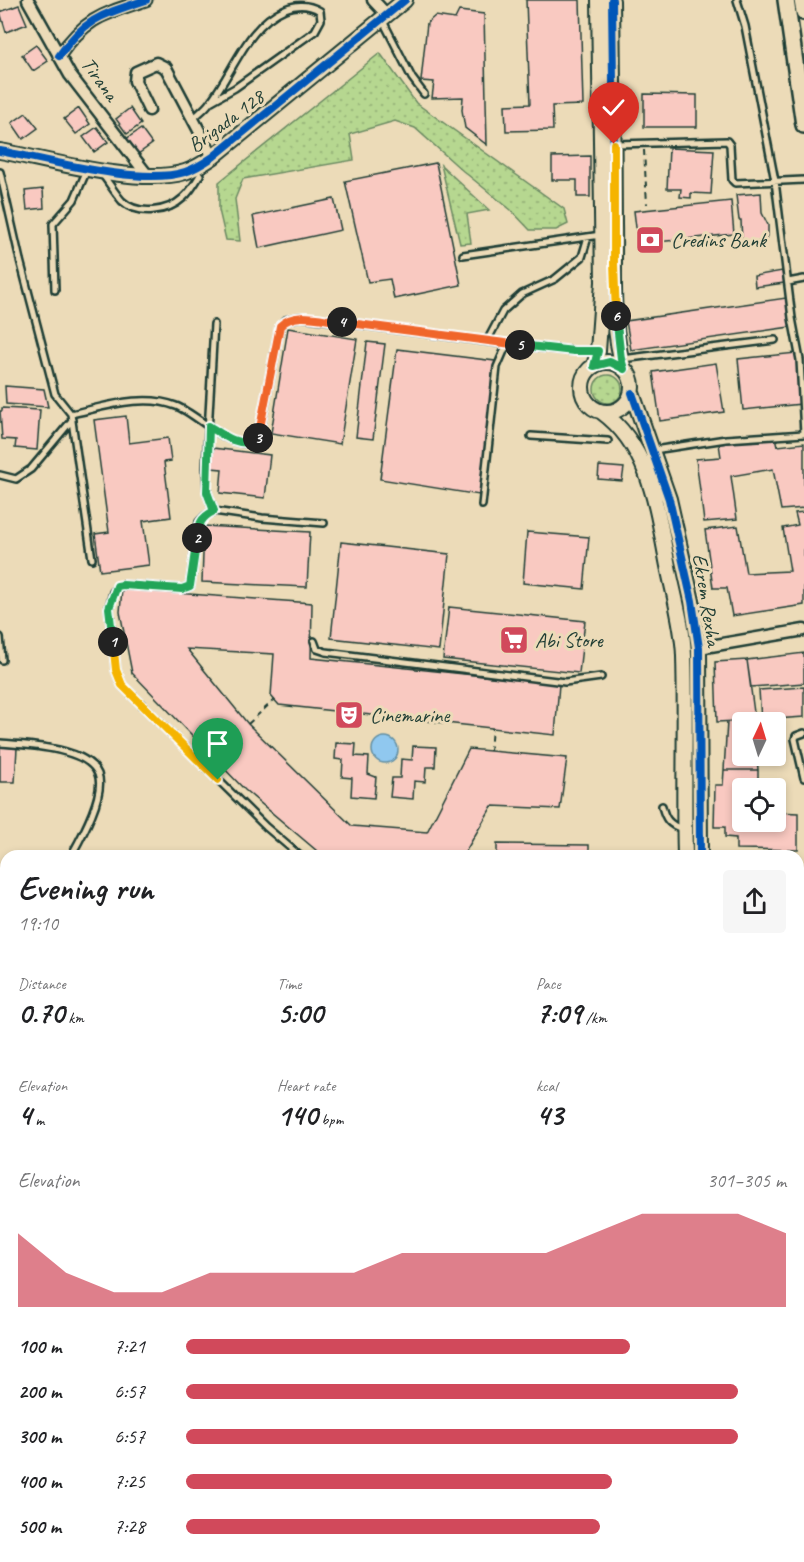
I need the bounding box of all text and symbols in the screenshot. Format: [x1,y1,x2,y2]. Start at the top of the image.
street label: Tirana [75,52,126,108]
street label: Brigada 128 [183,82,271,158]
pin [588,82,639,144]
icon: check [597,91,630,124]
bank icon: Credins Bank [634,224,666,256]
place label: Credins Bank [671,227,767,253]
pin: 6 [601,301,631,331]
text: 6 [612,306,620,326]
pin: 4 [327,307,357,337]
text: 4 [338,312,346,332]
pin: 5 [505,330,535,360]
text: 5 [517,335,523,355]
pin: 3 [243,423,273,453]
text: 3 [254,428,262,448]
pin: 2 [182,523,212,553]
text: 2 [193,528,201,548]
street label: Ekrem Rexha [687,552,728,650]
supermarket icon: Abi Store [498,624,530,656]
pin: 1 [98,627,128,657]
place label: Abi Store [535,627,604,653]
text: 1 [109,632,117,652]
theatre icon: Cinemarine [333,699,365,731]
place label: Cinemarine [370,702,451,728]
north arrow [732,712,786,766]
map controls [732,712,786,832]
pin [192,718,243,780]
icon: arrive [201,727,234,760]
button: locate [732,778,786,832]
text: Evening run [18,867,153,909]
button: share [723,870,786,933]
text: 19:10 [18,911,58,936]
text: Distance [18,974,66,994]
text: Time [277,974,301,994]
text: Pace [536,974,561,994]
text: 0.70 [18,994,64,1032]
text: 5:00 [277,994,323,1032]
text: 7:09 [536,994,582,1032]
text: km [64,1008,84,1028]
text: /km [582,1008,607,1028]
text: Elevation [18,1076,67,1096]
text: Heart rate [277,1076,335,1096]
text: kcal [536,1076,557,1096]
text: 4 [18,1096,32,1134]
text: 140 [277,1096,318,1134]
text: 43 [536,1096,563,1134]
text: m [32,1110,44,1130]
text: bpm [318,1110,343,1130]
text: Elevation [18,1168,80,1193]
text: 301–305 m [707,1168,786,1193]
text: 100 m [18,1334,61,1359]
text: 7:21 [114,1334,145,1359]
text: 200 m [18,1379,61,1404]
text: 6:57 [114,1379,145,1404]
text: 300 m [18,1424,61,1449]
text: 6:57 [114,1424,145,1449]
text: 400 m [18,1469,61,1494]
text: 7:25 [114,1469,145,1494]
text: 500 m [18,1514,61,1539]
text: 7:28 [114,1514,145,1539]

